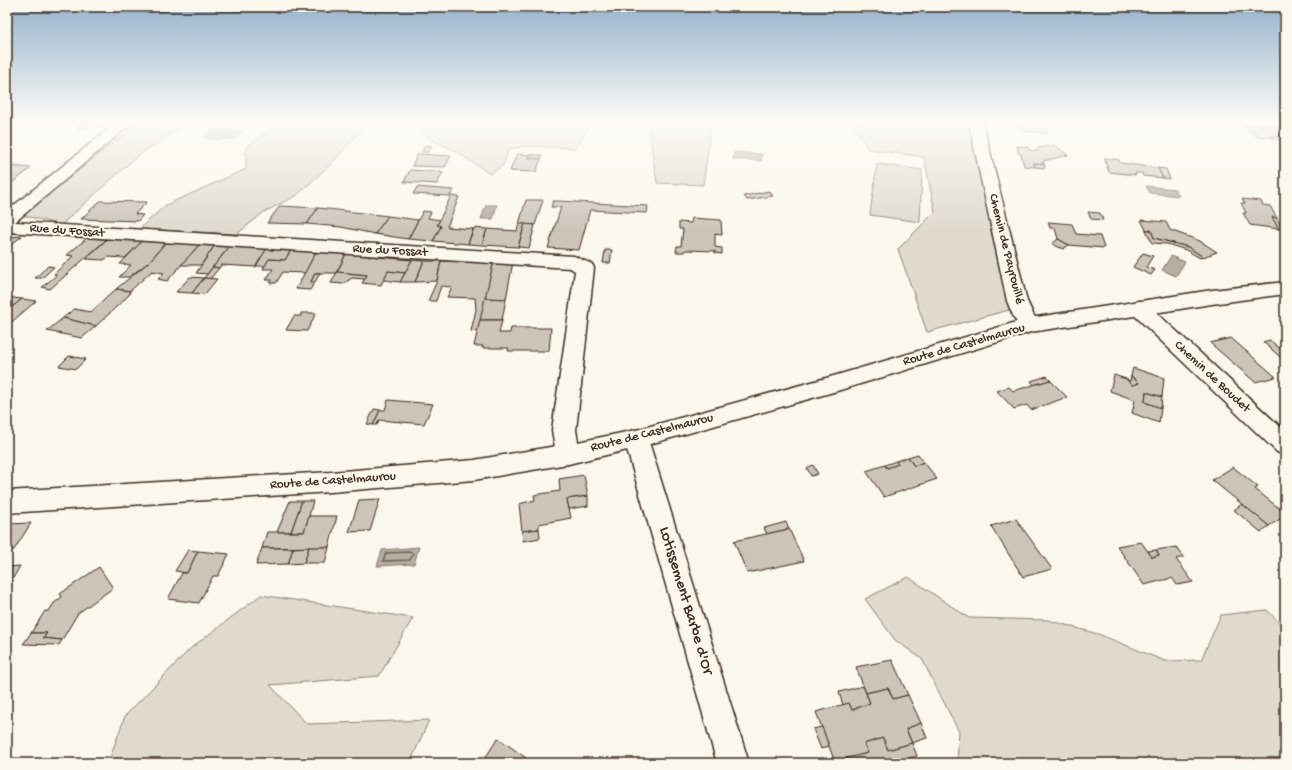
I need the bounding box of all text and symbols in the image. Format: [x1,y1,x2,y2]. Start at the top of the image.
street label: Chemin de Payrouillé [985,192,1027,306]
street label: Rue du Fossat [29,221,107,241]
street label: Rue du Fossat [352,242,430,261]
street label: Route de Castelmaurou [901,320,1027,370]
street label: Chemin de Boudet [1171,338,1254,417]
street label: Route de Castelmaurou [589,410,715,456]
street label: Route de Castelmaurou [270,469,396,493]
street label: Lotissement Barbe d'Or [653,525,717,679]

